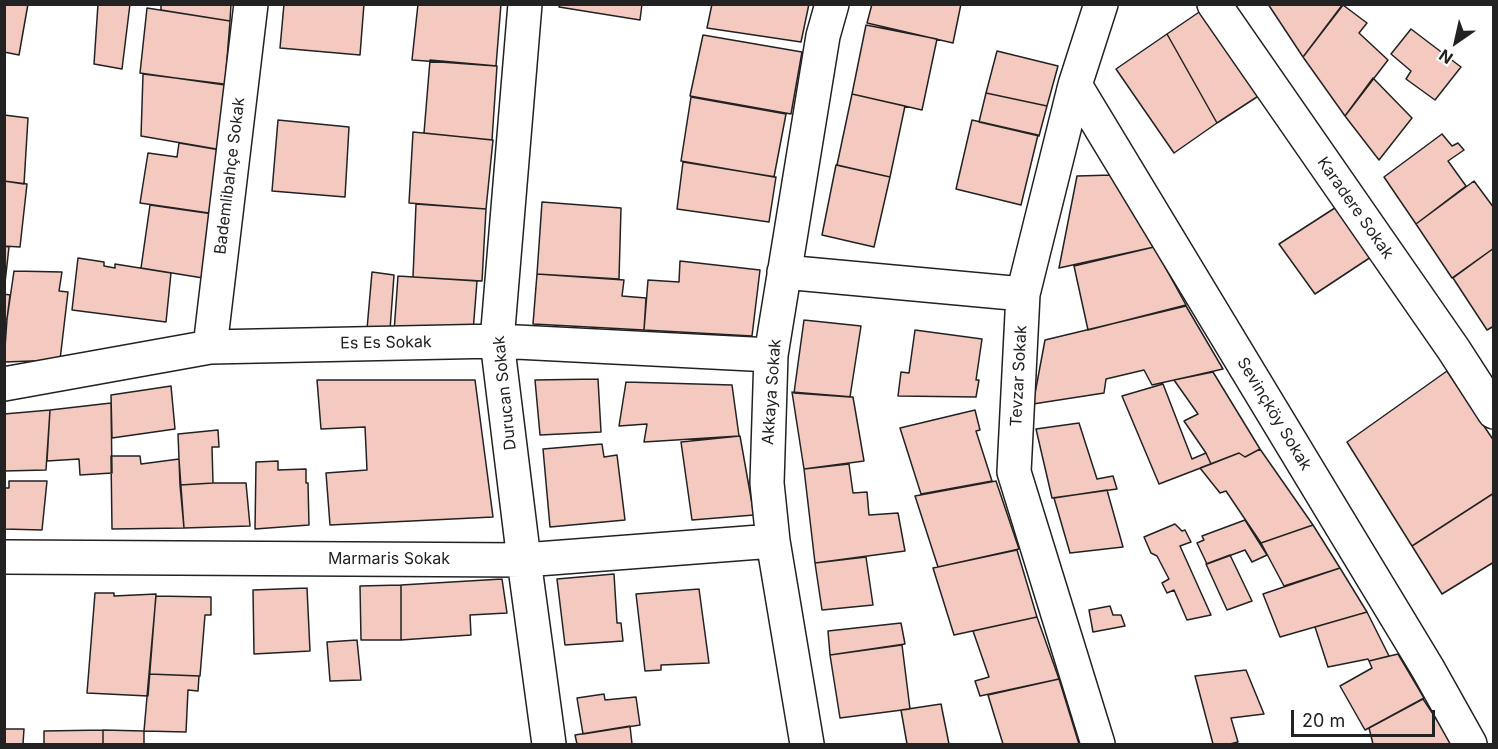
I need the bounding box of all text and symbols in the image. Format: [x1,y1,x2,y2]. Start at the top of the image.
north arrow [1426,12,1486,72]
text: N [1435,45,1457,69]
street label: Bademlibahçe Sokak [211,96,249,256]
street label: Karadere Sokak [1313,153,1397,263]
street label: Tevzar Sokak [1007,325,1031,427]
street label: Es Es Sokak [340,333,432,353]
street label: Durucan Sokak [489,335,521,451]
street label: Akkaya Sokak [759,338,785,446]
street label: Sevinçköy Sokak [1233,354,1315,474]
street label: Marmaris Sokak [328,549,450,569]
scale bar [1294,698,1438,736]
text: 20 m [1302,710,1345,731]

